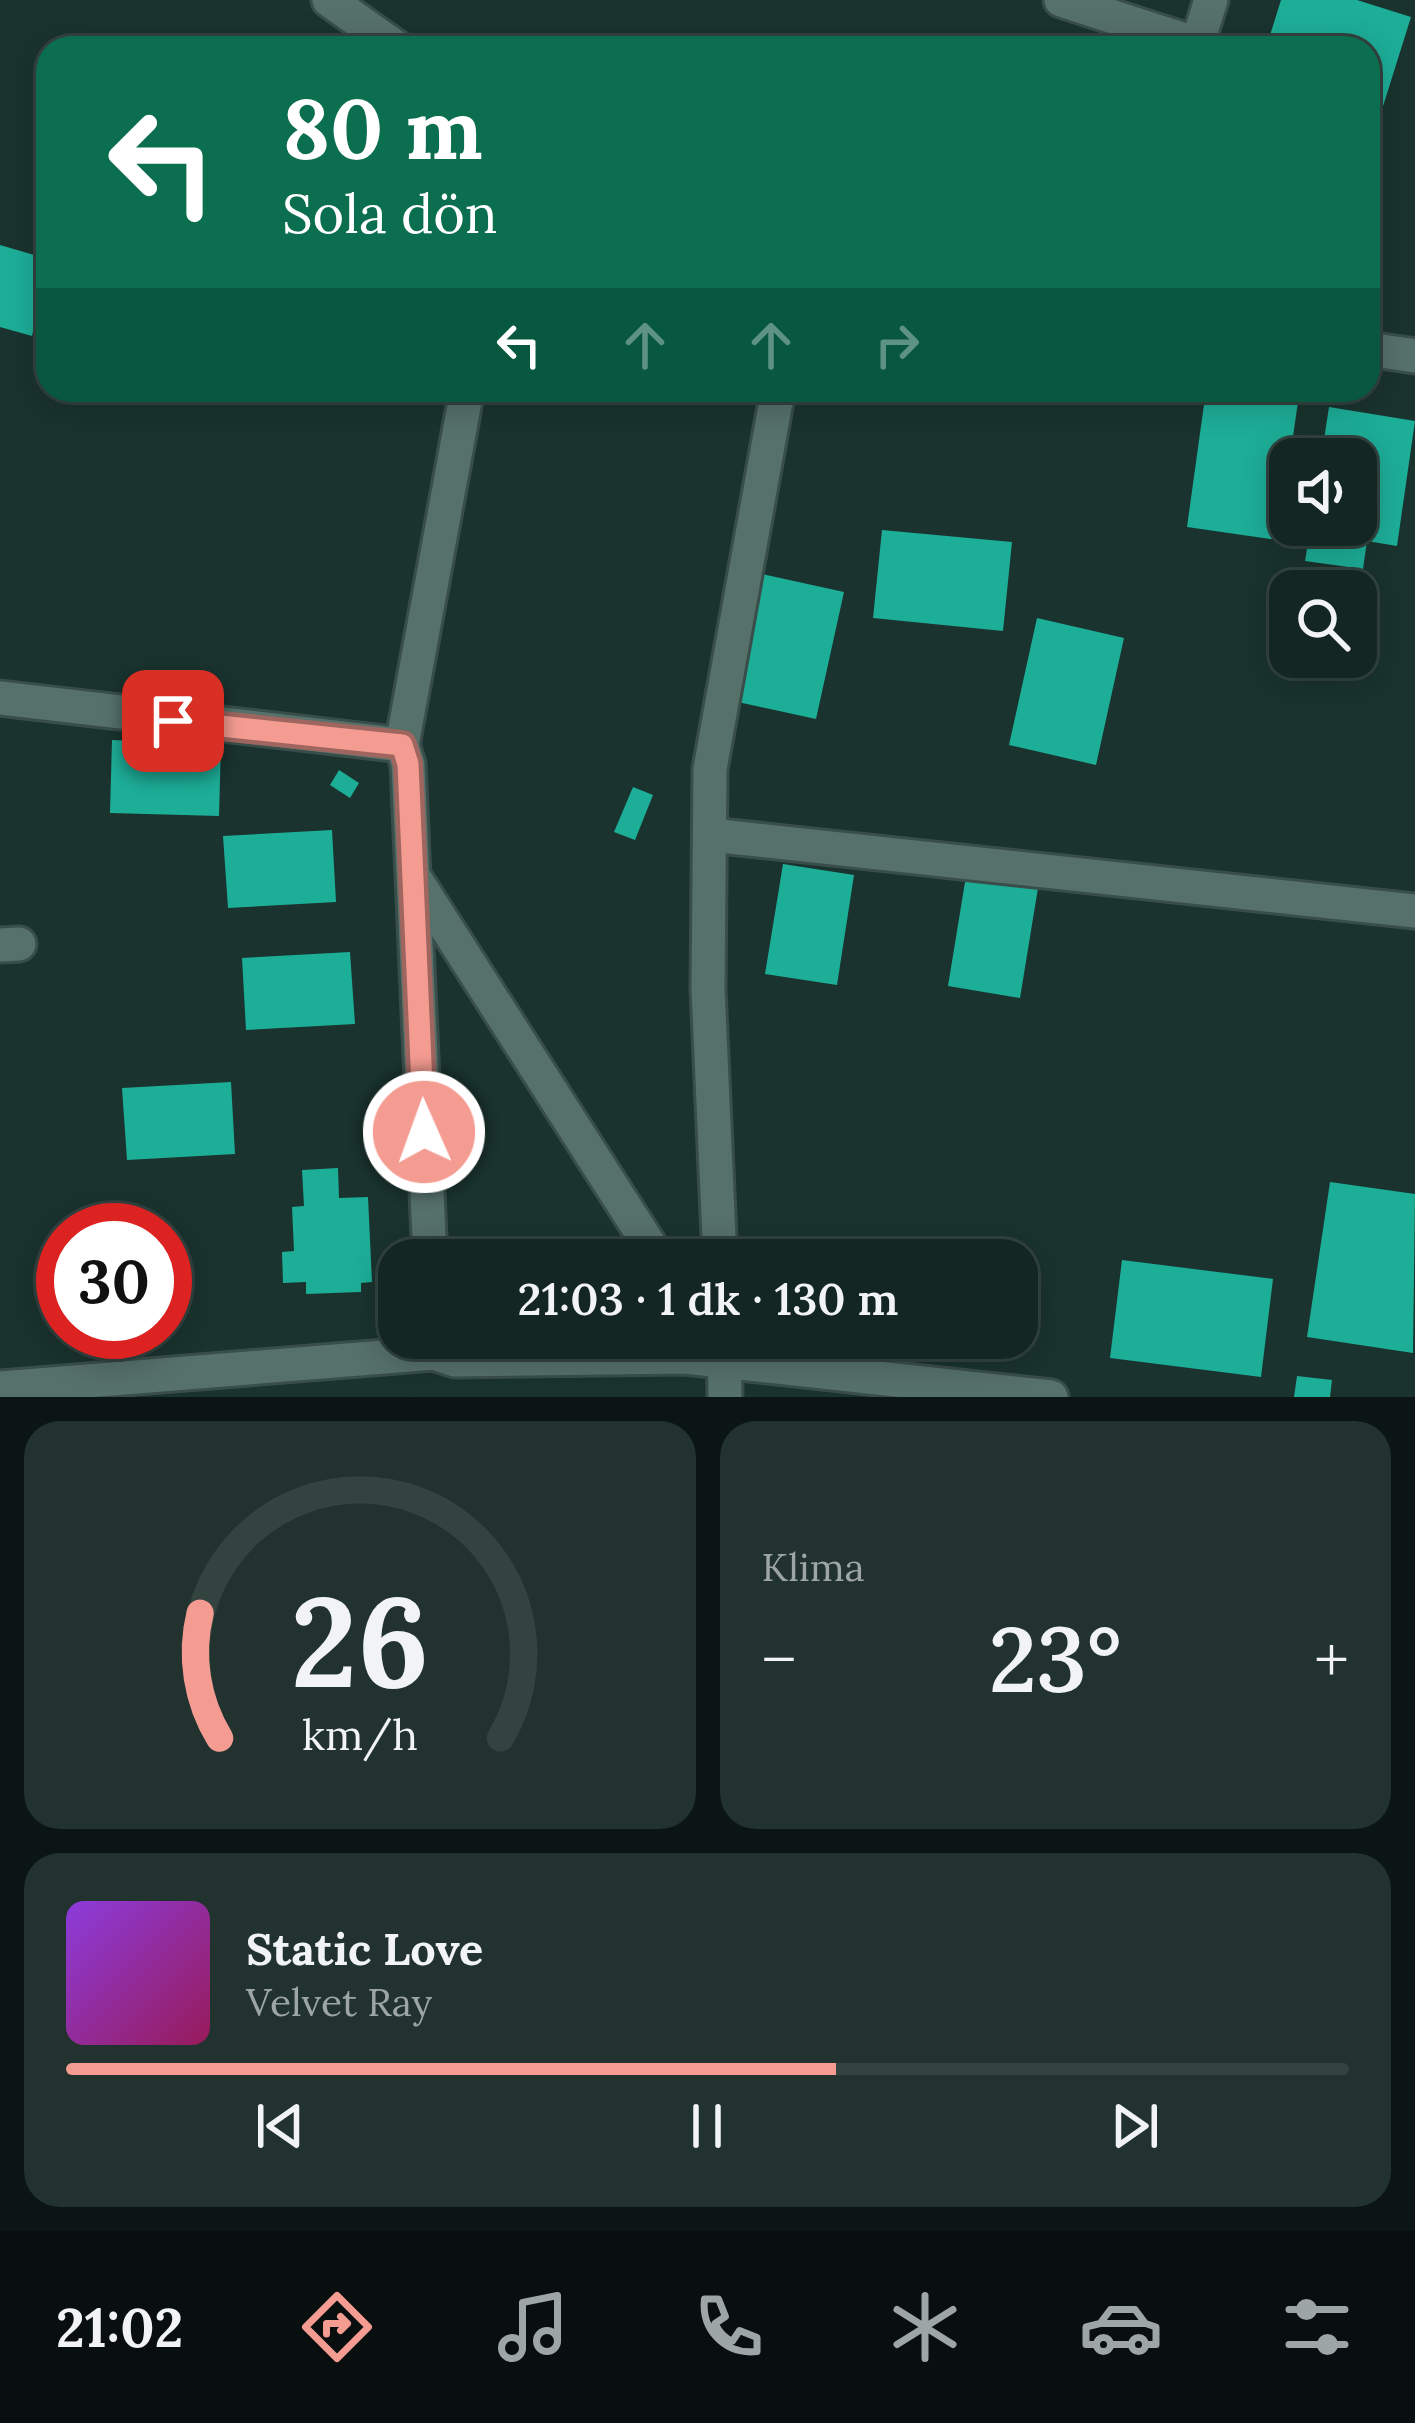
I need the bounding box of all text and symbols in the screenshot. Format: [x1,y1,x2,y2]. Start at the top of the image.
text: 80 m [282,74,483,182]
icon: left [84,84,240,240]
text: Sola dön [282,179,498,248]
icon: left [486,312,552,378]
icon: ahead [612,312,678,378]
icon: ahead [738,312,804,378]
icon: right [864,312,930,378]
map controls [1269,438,1377,678]
button: sound [1269,438,1377,546]
button: search [1269,570,1377,678]
pin [122,670,224,772]
icon: arrive [140,688,206,754]
position arrow [361,1069,487,1195]
speed limit sign: 30 [36,1203,192,1359]
text: 21:03 · 1 dk · 130 m [517,1270,899,1327]
text: Klima [762,1542,865,1592]
text: 26 [291,1561,429,1721]
text: 23° [989,1601,1122,1717]
text: − [762,1617,796,1701]
text: + [1314,1617,1349,1701]
text: km/h [302,1707,418,1762]
text: Static Love [246,1920,483,1977]
text: Velvet Ray [246,1977,432,2027]
icon: previous [247,2093,313,2159]
icon: pause [674,2093,740,2159]
icon: next [1102,2093,1168,2159]
icon: directions [295,2285,379,2369]
icon: music [491,2285,575,2369]
icon: phone [687,2285,771,2369]
icon: climate [883,2285,967,2369]
icon: car [1079,2285,1163,2369]
icon: filters [1275,2285,1359,2369]
text: 21:02 [56,2293,183,2362]

